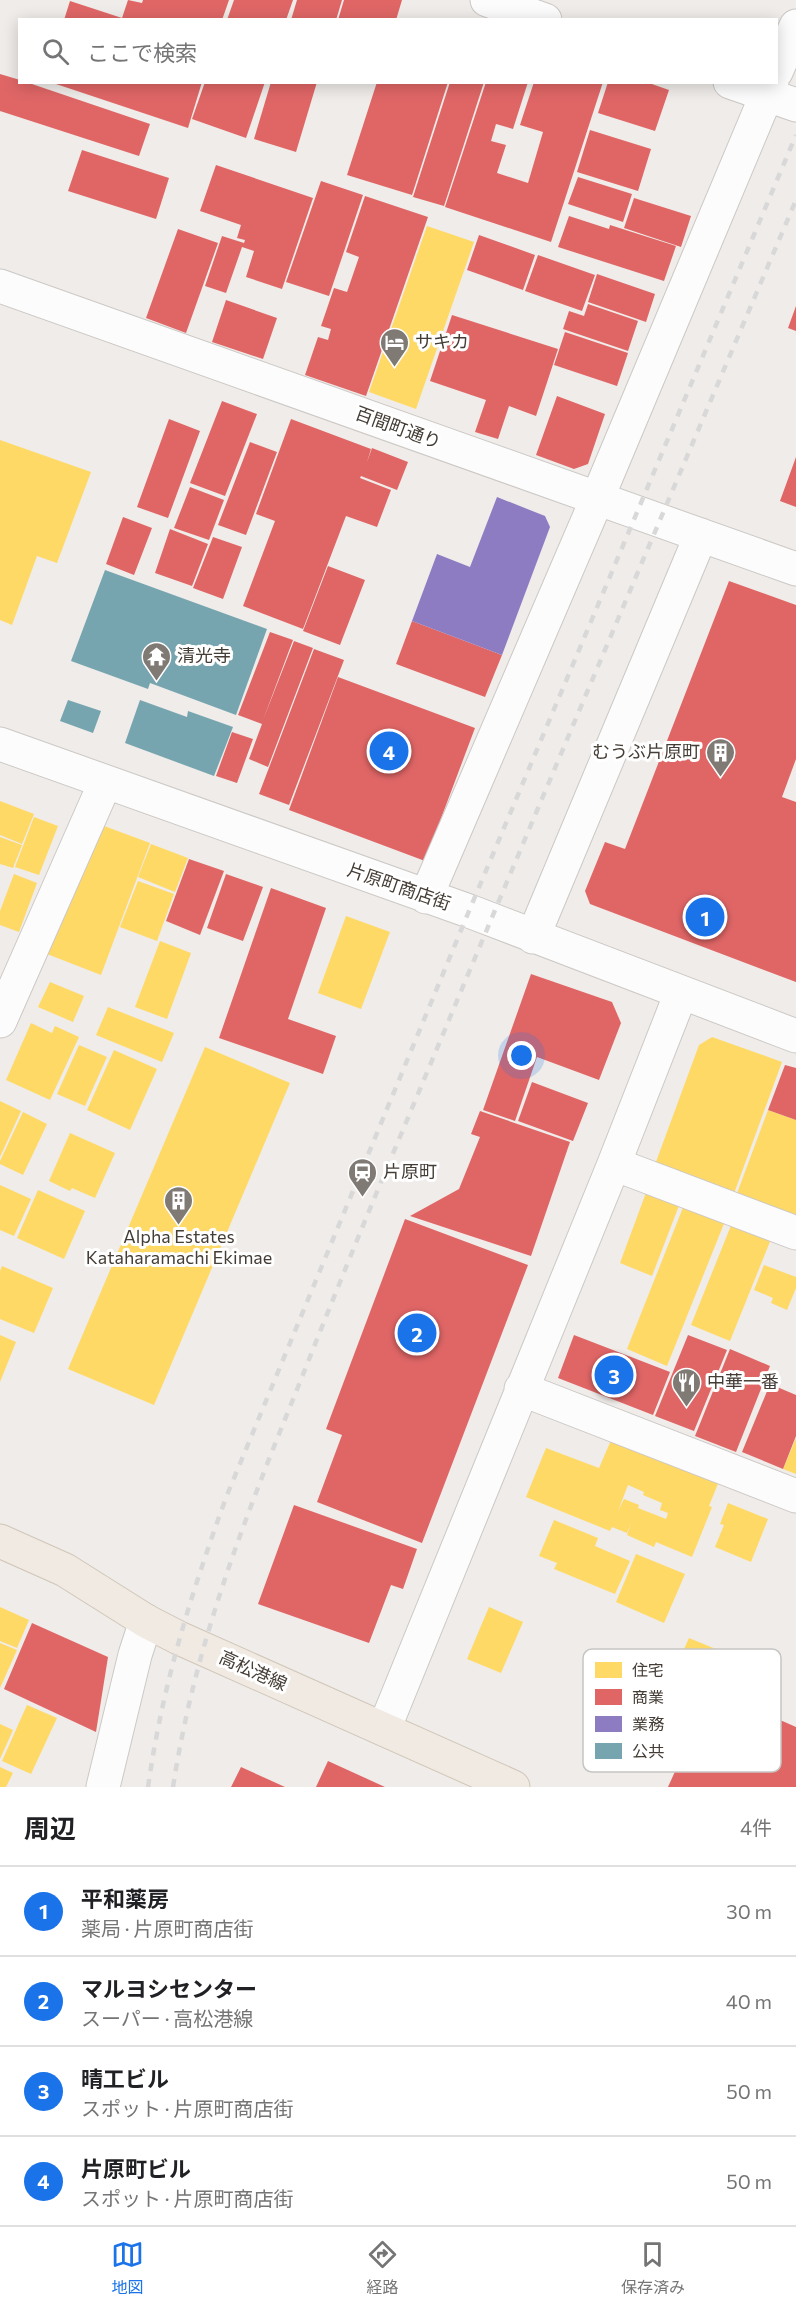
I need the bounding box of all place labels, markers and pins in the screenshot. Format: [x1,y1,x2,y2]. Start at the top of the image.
hotel icon: サキカ [378,326,410,368]
place label: サキカ [415,330,469,352]
temple icon: 清光寺 [140,640,172,682]
place label: 清光寺 [177,644,231,666]
pin: 4 [370,728,408,774]
building icon: むうぶ片原町 [705,736,737,778]
place label: むうぶ片原町 [592,740,700,762]
pin: 1 [686,894,724,940]
station icon: 片原町 [346,1156,378,1198]
place label: 片原町 [383,1160,437,1182]
building icon: Alpha Estates Kataharamachi Ekimae [163,1184,195,1226]
place label: Alpha Estates Kataharamachi Ekimae [86,1225,272,1268]
pin: 2 [398,1310,436,1356]
pin: 3 [594,1352,634,1398]
restaurant icon: 中華一番 [670,1366,702,1408]
place label: 中華一番 [707,1370,779,1392]

